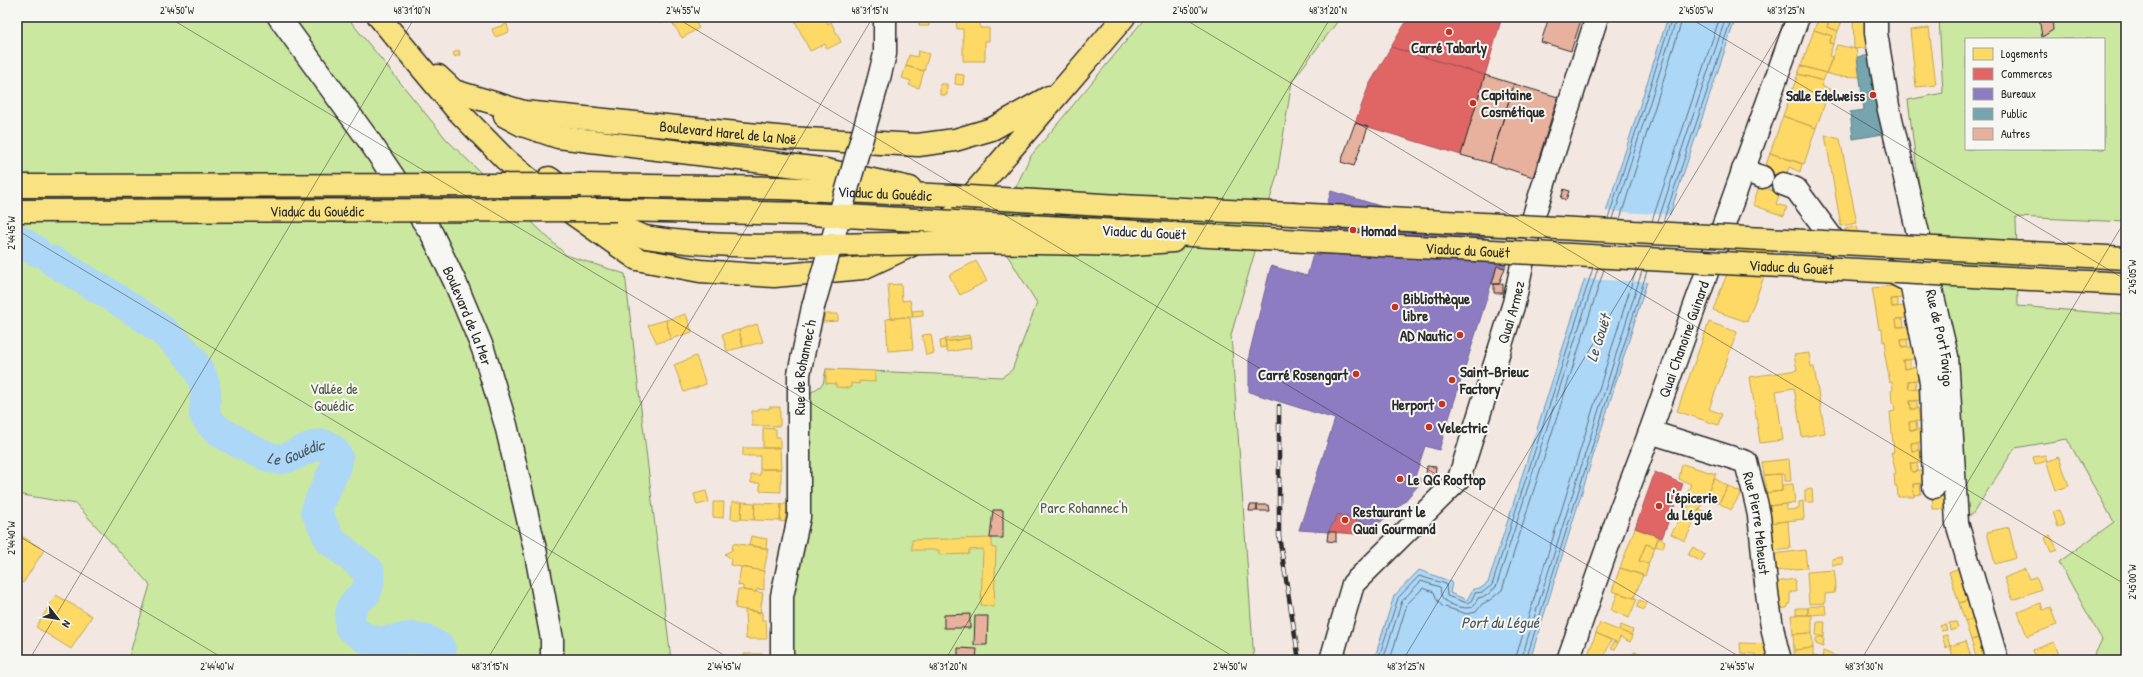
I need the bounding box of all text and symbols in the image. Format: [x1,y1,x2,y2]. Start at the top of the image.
text: 2°44'50"W [160,4,195,17]
text: 48°31'10"N [394,4,430,17]
text: 2°44'55"W [666,4,701,17]
text: 48°31'15"N [852,4,888,17]
text: 2°45'00"W [1173,4,1208,17]
text: 48°31'20"N [1309,4,1347,17]
text: 2°45'05"W [1679,4,1714,17]
text: 48°31'25"N [1767,4,1805,17]
marker: Carré Tabarly [1444,27,1454,37]
place label: Carré Tabarly [1411,37,1488,59]
legend [1965,38,2105,150]
text: Logements [2001,45,2048,62]
text: Commerces [2001,65,2053,82]
place label: Capitaine Cosmétique [1481,84,1545,123]
place label: Salle Edelweiss [1786,85,1865,106]
text: Bureaux [2001,85,2036,102]
marker: Salle Edelweiss [1868,90,1878,100]
marker: Capitaine Cosmétique [1468,98,1478,108]
text: Public [2001,105,2027,122]
street label: Boulevard Harel de la Noë [659,115,797,149]
text: Autres [2001,125,2030,142]
street label: Viaduc du Gouédic [837,180,933,206]
street label: Viaduc du Gouédic [270,200,364,221]
text: 2°44'45"W [5,216,18,250]
street label: Viaduc du Gouët [1101,219,1188,245]
place label: Homad [1361,220,1396,241]
marker: Homad [1348,225,1358,235]
street label: Viaduc du Gouët [1425,237,1511,262]
street label: Viaduc du Gouët [1748,254,1835,279]
text: 2°45'05"W [2126,259,2139,294]
street label: Boulevard de la Mer [438,262,498,368]
street label: Quai Armez [1491,278,1529,346]
street label: Quai Chanoine Guinard [1653,278,1714,400]
street label: Rue de Port Favigo [1921,287,1959,387]
place label: Bibliothèque libre [1403,288,1470,326]
marker: Bibliothèque libre [1390,302,1400,312]
water label: Le Gouët [1580,309,1617,364]
street label: Rue de Rohannec'h [789,317,821,415]
place label: AD Nautic [1400,325,1453,346]
marker: AD Nautic [1455,330,1465,340]
place label: Saint-Brieuc Factory [1459,361,1530,400]
place label: Carré Rosengart [1258,364,1349,386]
marker: Carré Rosengart [1351,369,1361,379]
marker: Saint-Brieuc Factory [1447,375,1457,385]
park label: Vallée de Gouédic [310,378,358,416]
place label: Herport [1392,394,1435,416]
marker: Herport [1437,399,1447,409]
place label: Velectric [1437,417,1488,438]
marker: Velectric [1424,422,1434,432]
water label: Le Gouédic [265,434,326,470]
place label: Le QG Rooftop [1408,469,1486,491]
street label: Rue Pierre Meheust [1738,469,1776,576]
marker: Le QG Rooftop [1395,474,1405,484]
place label: L'épicerie du Légué [1667,487,1718,526]
park label: Parc Rohannec'h [1040,497,1128,518]
place label: Restaurant le Quai Gourmand [1353,501,1435,539]
marker: L'épicerie du Légué [1654,501,1664,511]
marker: Restaurant le Quai Gourmand [1340,515,1350,525]
text: 2°44'40"W [5,520,18,555]
text: 2°45'00"W [2126,564,2139,599]
north arrow [38,599,78,639]
water label: Port du Légué [1461,611,1540,633]
text: N [59,618,74,630]
text: 2°44'40"W [200,660,235,673]
text: 48°31'15"N [472,660,508,673]
text: 2°44'45"W [707,660,741,673]
text: 48°31'20"N [929,660,967,673]
text: 2°44'50"W [1213,660,1248,673]
text: 48°31'25"N [1387,660,1425,673]
text: 2°44'55"W [1720,660,1755,673]
text: 48°31'30"N [1845,660,1883,673]

